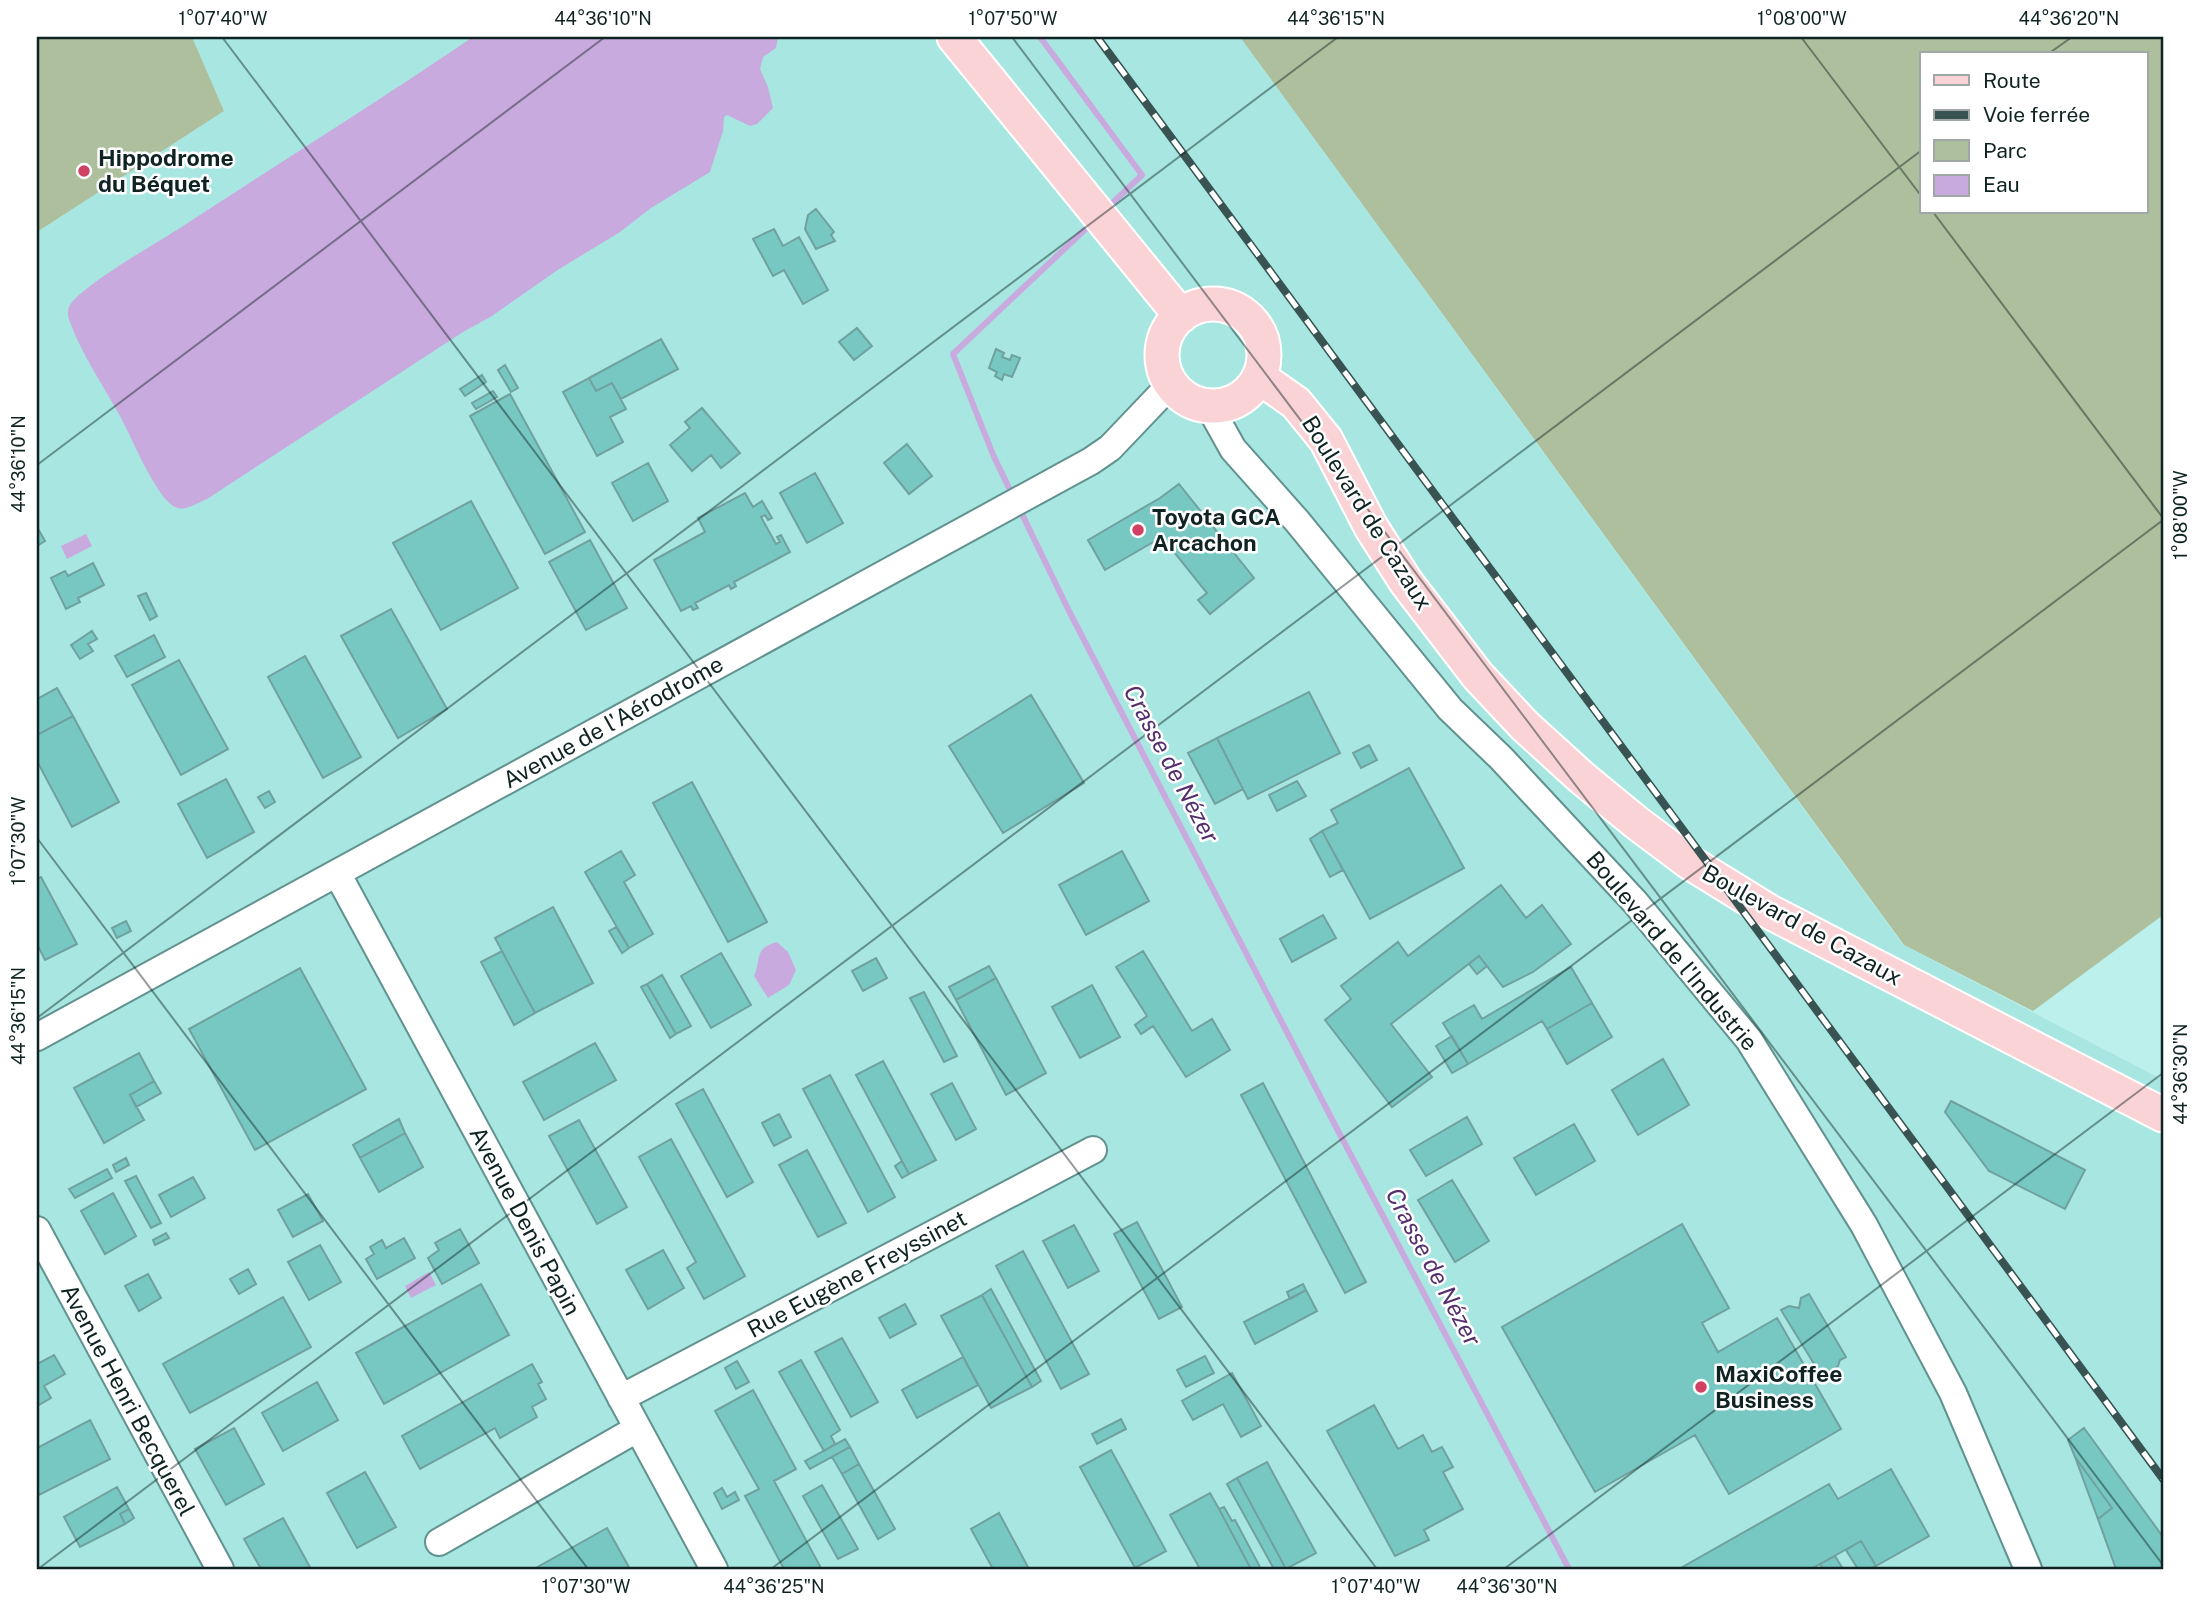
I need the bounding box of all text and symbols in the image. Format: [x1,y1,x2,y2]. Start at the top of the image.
text: 1°07'40"W [179,8,267,29]
text: 44°36'10"N [554,8,652,29]
text: 1°07'50"W [969,8,1058,29]
text: 44°36'15"N [1287,8,1385,29]
text: 1°08'00"W [1757,8,1847,29]
text: 44°36'20"N [2019,8,2119,29]
legend [1920,52,2148,214]
text: Route [1983,68,2041,93]
text: Voie ferrée [1983,102,2090,127]
text: Parc [1983,138,2027,163]
place label: Hippodrome du Béquet [98,144,234,197]
marker: Hippodrome du Béquet [76,163,92,179]
text: Eau [1983,172,2020,197]
street label: Boulevard de Cazaux [1297,411,1438,615]
text: 44°36'10"N [8,415,29,513]
text: 1°08'00"W [2170,470,2191,560]
place label: Toyota GCA Arcachon [1152,503,1281,556]
marker: Toyota GCA Arcachon [1130,522,1146,538]
street label: Avenue de l'Aérodrome [498,650,728,793]
water label: Crasse de Nézer [1119,680,1226,848]
text: 1°07'30"W [8,797,29,885]
street label: Boulevard de l'Industrie [1581,846,1764,1056]
street label: Boulevard de Cazaux [1698,859,1907,991]
text: 44°36'15"N [8,967,29,1065]
text: 44°36'30"N [2170,1023,2191,1125]
street label: Avenue Denis Papin [464,1122,587,1320]
water label: Crasse de Nézer [1381,1183,1488,1351]
street label: Rue Eugène Freyssinet [742,1204,971,1343]
street label: Avenue Henri Becquerel [56,1279,201,1520]
place label: MaxiCoffee Business [1715,1360,1843,1413]
marker: MaxiCoffee Business [1693,1379,1709,1395]
text: 1°07'30"W [542,1576,630,1597]
text: 44°36'25"N [723,1576,825,1597]
text: 1°07'40"W [1332,1576,1420,1597]
text: 44°36'30"N [1456,1576,1558,1597]

